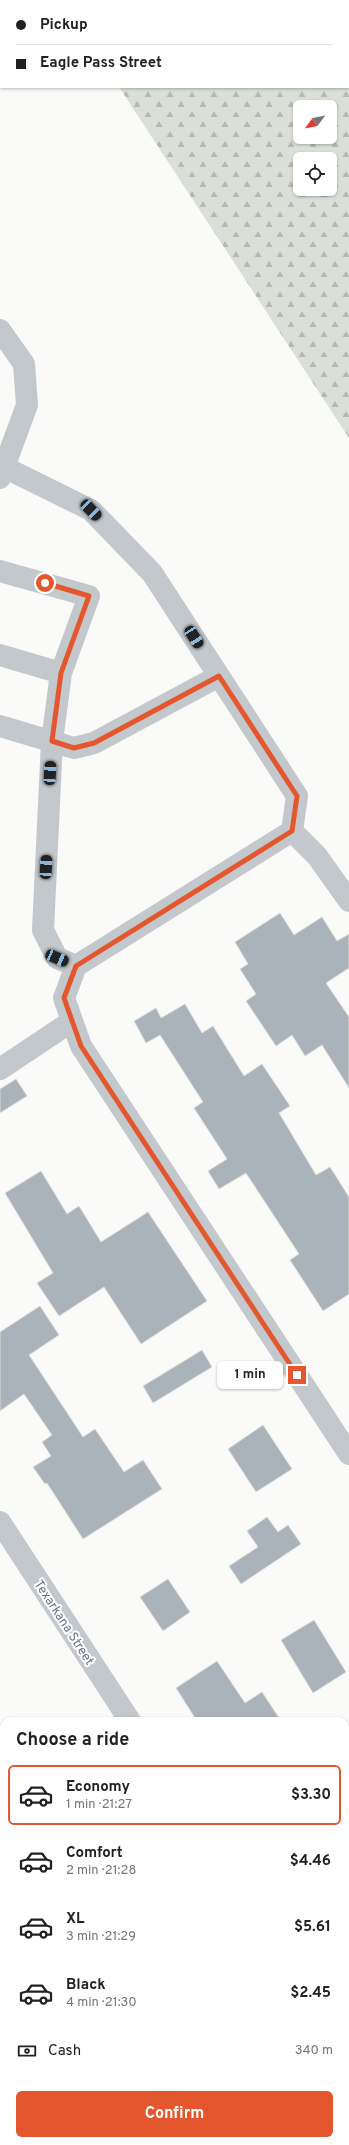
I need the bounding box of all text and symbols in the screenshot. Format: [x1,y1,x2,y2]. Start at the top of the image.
text: Pickup [40,16,88,35]
text: Eagle Pass Street [40,54,162,73]
north arrow [293,100,337,144]
map controls [293,100,337,196]
button: locate [293,152,337,196]
car [78,497,104,523]
route start [36,574,54,592]
car [182,624,206,650]
car [43,761,57,785]
car [39,855,53,879]
car [44,948,70,968]
callout: 1 min [217,1361,283,1389]
route end [288,1366,306,1384]
text: 1 min [234,1367,266,1383]
street label: Texarkana Street [30,1578,97,1669]
text: Choose a ride [16,1729,129,1752]
icon: car [18,1777,54,1813]
text: Economy [66,1778,130,1797]
text: $3.30 [291,1786,331,1805]
text: 1 min · 21:27 [66,1797,132,1813]
icon: car [18,1843,54,1879]
text: Comfort [66,1844,123,1863]
text: $4.46 [290,1852,331,1871]
text: 2 min · 21:28 [66,1863,136,1879]
icon: car [18,1909,54,1945]
text: XL [66,1910,84,1929]
text: $5.61 [294,1918,331,1937]
text: 3 min · 21:29 [66,1929,136,1945]
icon: car [18,1975,54,2011]
text: Black [66,1976,106,1995]
text: $2.45 [290,1984,331,2003]
text: 4 min · 21:30 [66,1995,137,2011]
icon: cash [16,2040,38,2062]
text: Cash [48,2042,81,2061]
text: 340 m [295,2043,333,2059]
button: Confirm [16,2091,333,2137]

